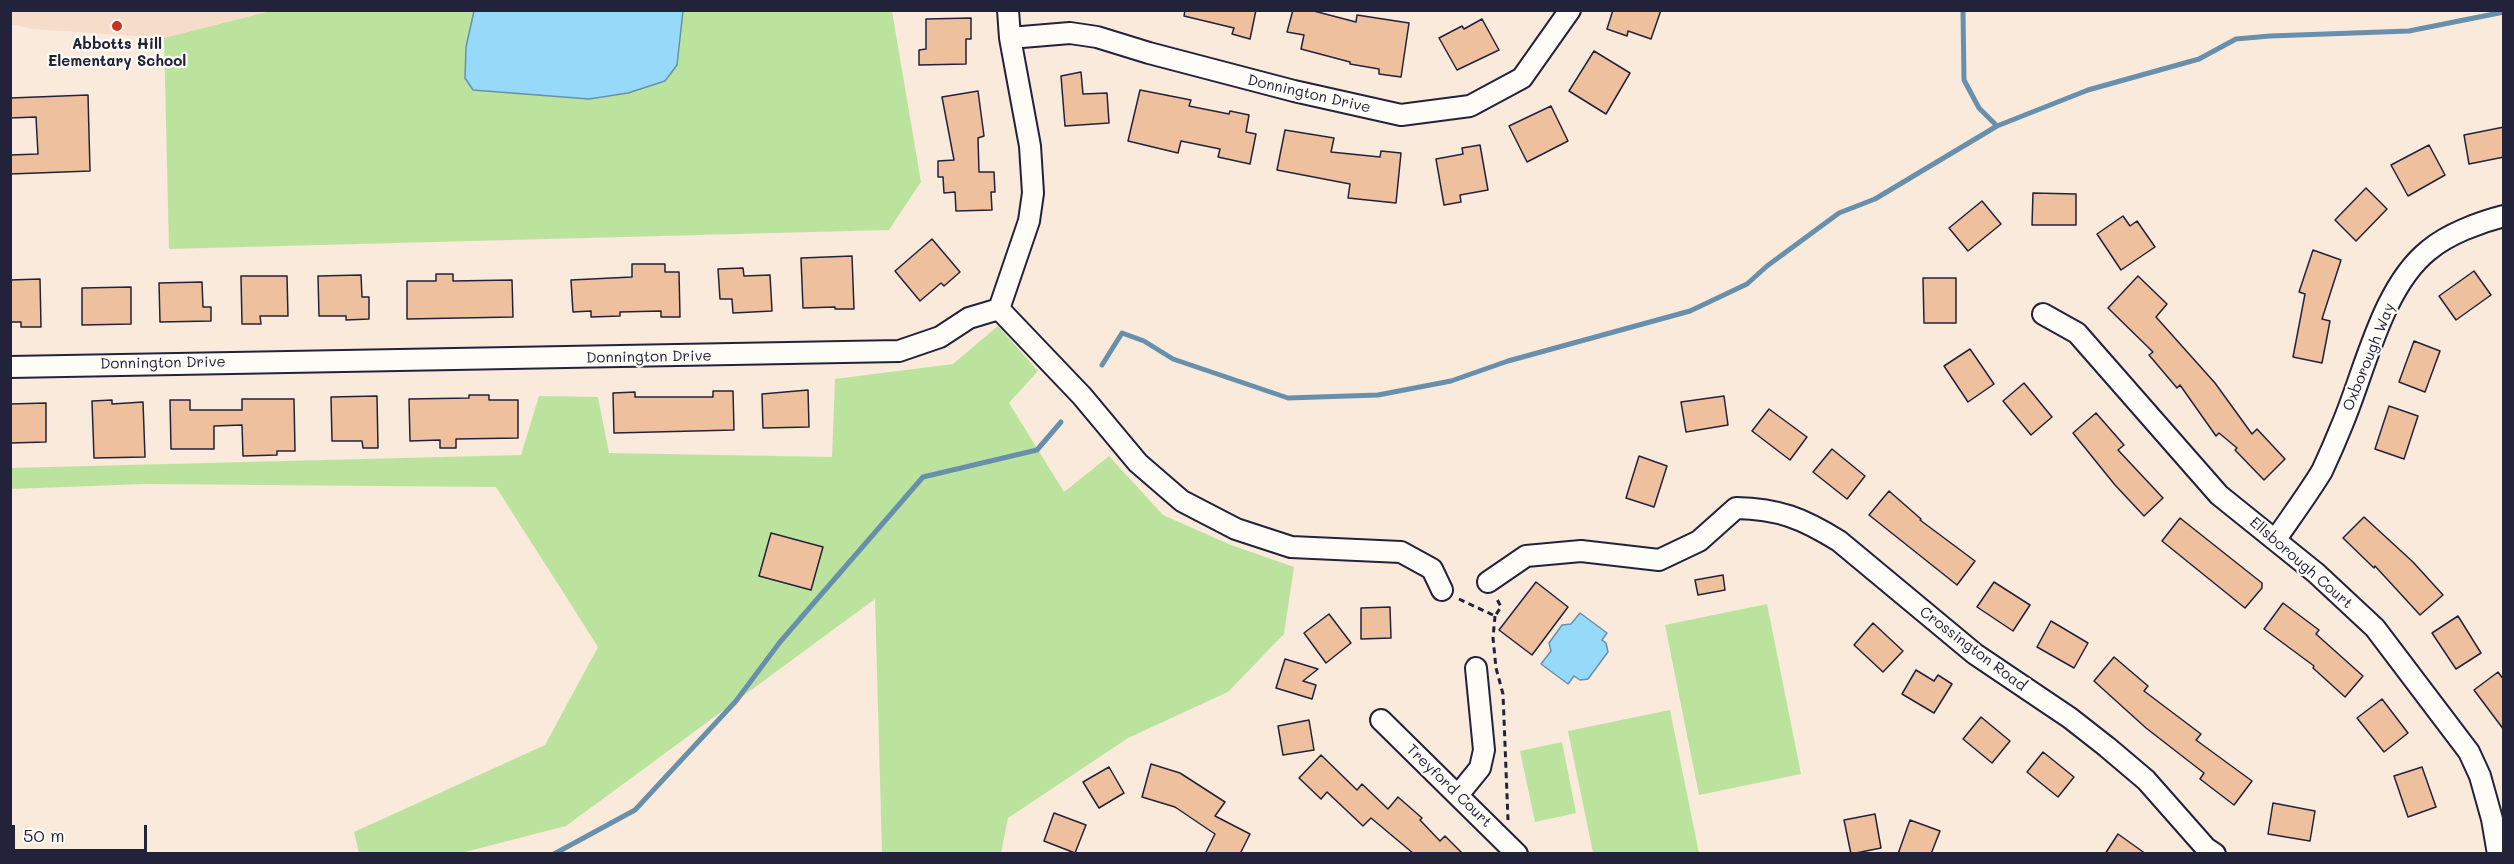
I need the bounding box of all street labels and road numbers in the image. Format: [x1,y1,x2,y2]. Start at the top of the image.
street label: Donnington Drive [1246,71,1372,117]
street label: Oxborough Way [2339,300,2399,414]
street label: Donnington Drive [586,347,712,367]
street label: Donnington Drive [100,353,226,373]
street label: Ellsborough Court [2246,513,2356,613]
street label: Crossington Road [1916,603,2030,695]
street label: Treyford Court [1403,741,1495,831]

